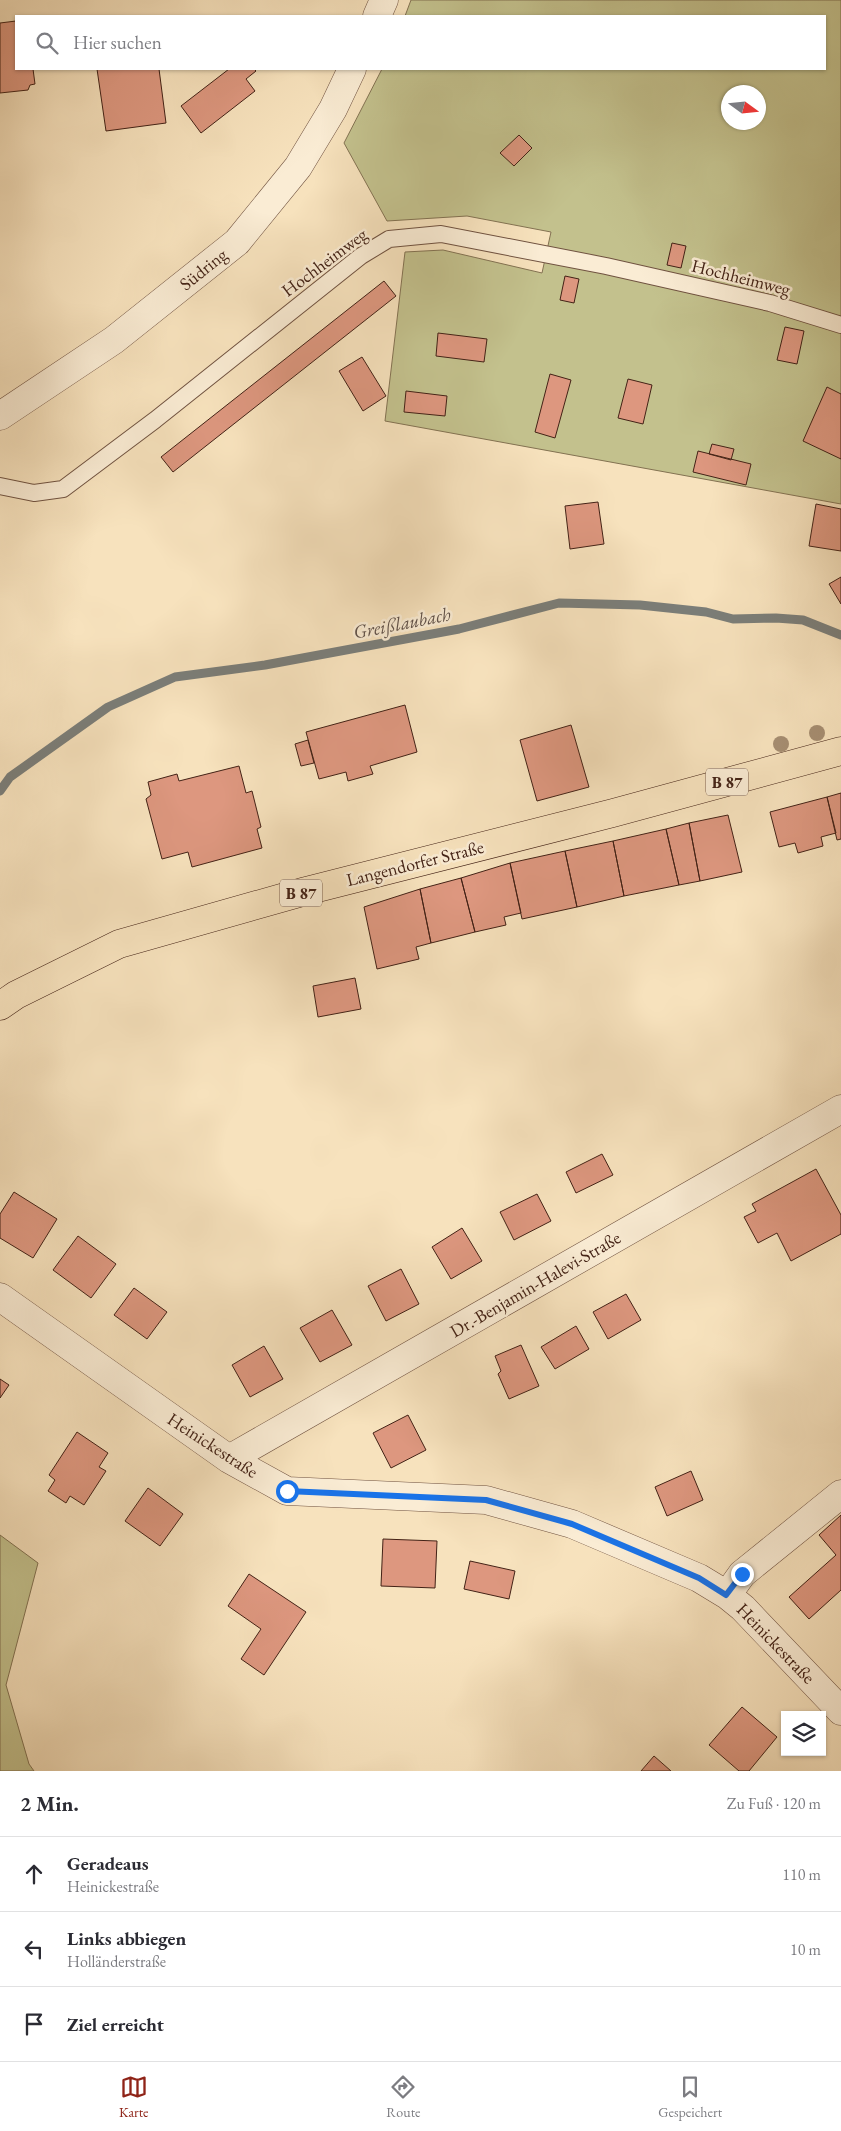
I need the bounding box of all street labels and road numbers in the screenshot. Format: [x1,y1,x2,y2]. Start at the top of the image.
street label: Hochheimweg [277,222,371,302]
street label: Südring [174,243,232,295]
street label: Hochheimweg [689,254,793,300]
road number: B 87 [706,769,748,796]
street label: Langendorfer Straße [344,835,486,891]
road number: B 87 [280,880,322,906]
street label: Dr.-Benjamin-Halevi-Straße [445,1226,625,1342]
street label: Heinickestraße [163,1407,263,1483]
street label: Heinickestraße [732,1598,820,1688]

